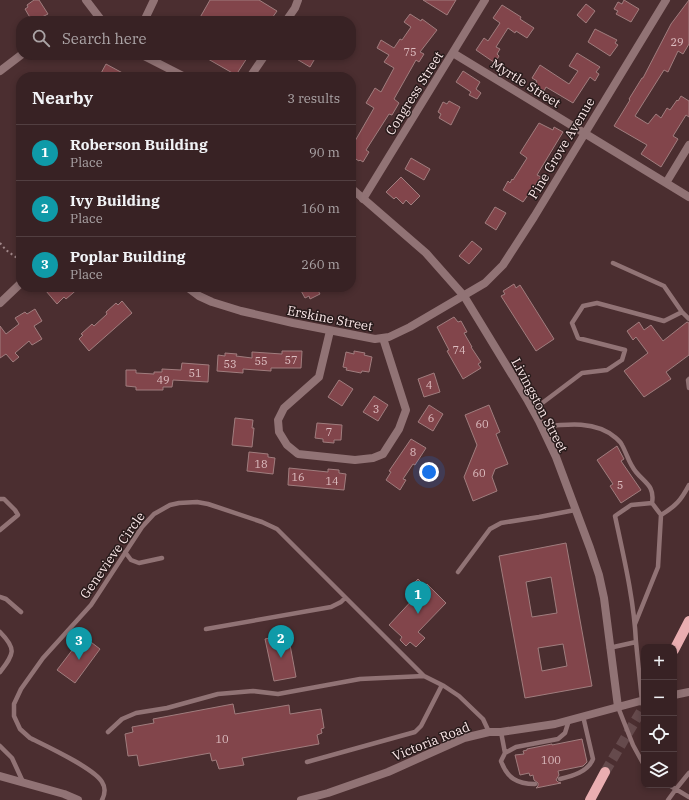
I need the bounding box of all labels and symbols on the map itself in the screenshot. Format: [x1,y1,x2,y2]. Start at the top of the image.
house number: 29 [670,35,684,49]
house number: 75 [403,45,417,59]
street label: Congress Street [382,48,447,138]
street label: Myrtle Street [488,55,564,112]
street label: Pine Grove Avenue [524,94,598,202]
street label: Erskine Street [286,302,375,335]
house number: 74 [452,343,466,357]
house number: 57 [284,353,298,367]
house number: 55 [254,354,268,368]
street label: Livingston Street [508,355,572,456]
house number: 53 [223,357,237,371]
house number: 51 [188,366,202,380]
house number: 49 [156,373,170,387]
house number: 4 [426,378,433,392]
house number: 3 [373,402,379,416]
house number: 6 [428,411,434,425]
house number: 60 [475,417,489,431]
house number: 7 [326,425,332,439]
house number: 8 [410,445,416,459]
house number: 18 [254,457,268,471]
your location [419,462,439,482]
house number: 60 [472,466,486,480]
house number: 16 [291,470,305,484]
house number: 14 [325,474,339,488]
house number: 5 [617,478,623,492]
street label: Genevieve Circle [76,508,149,602]
pin: 1 [405,581,431,614]
pin: 2 [268,625,294,658]
pin: 3 [66,627,92,660]
street label: Victoria Road [390,718,473,765]
house number: 10 [215,732,229,746]
house number: 100 [541,753,561,767]

